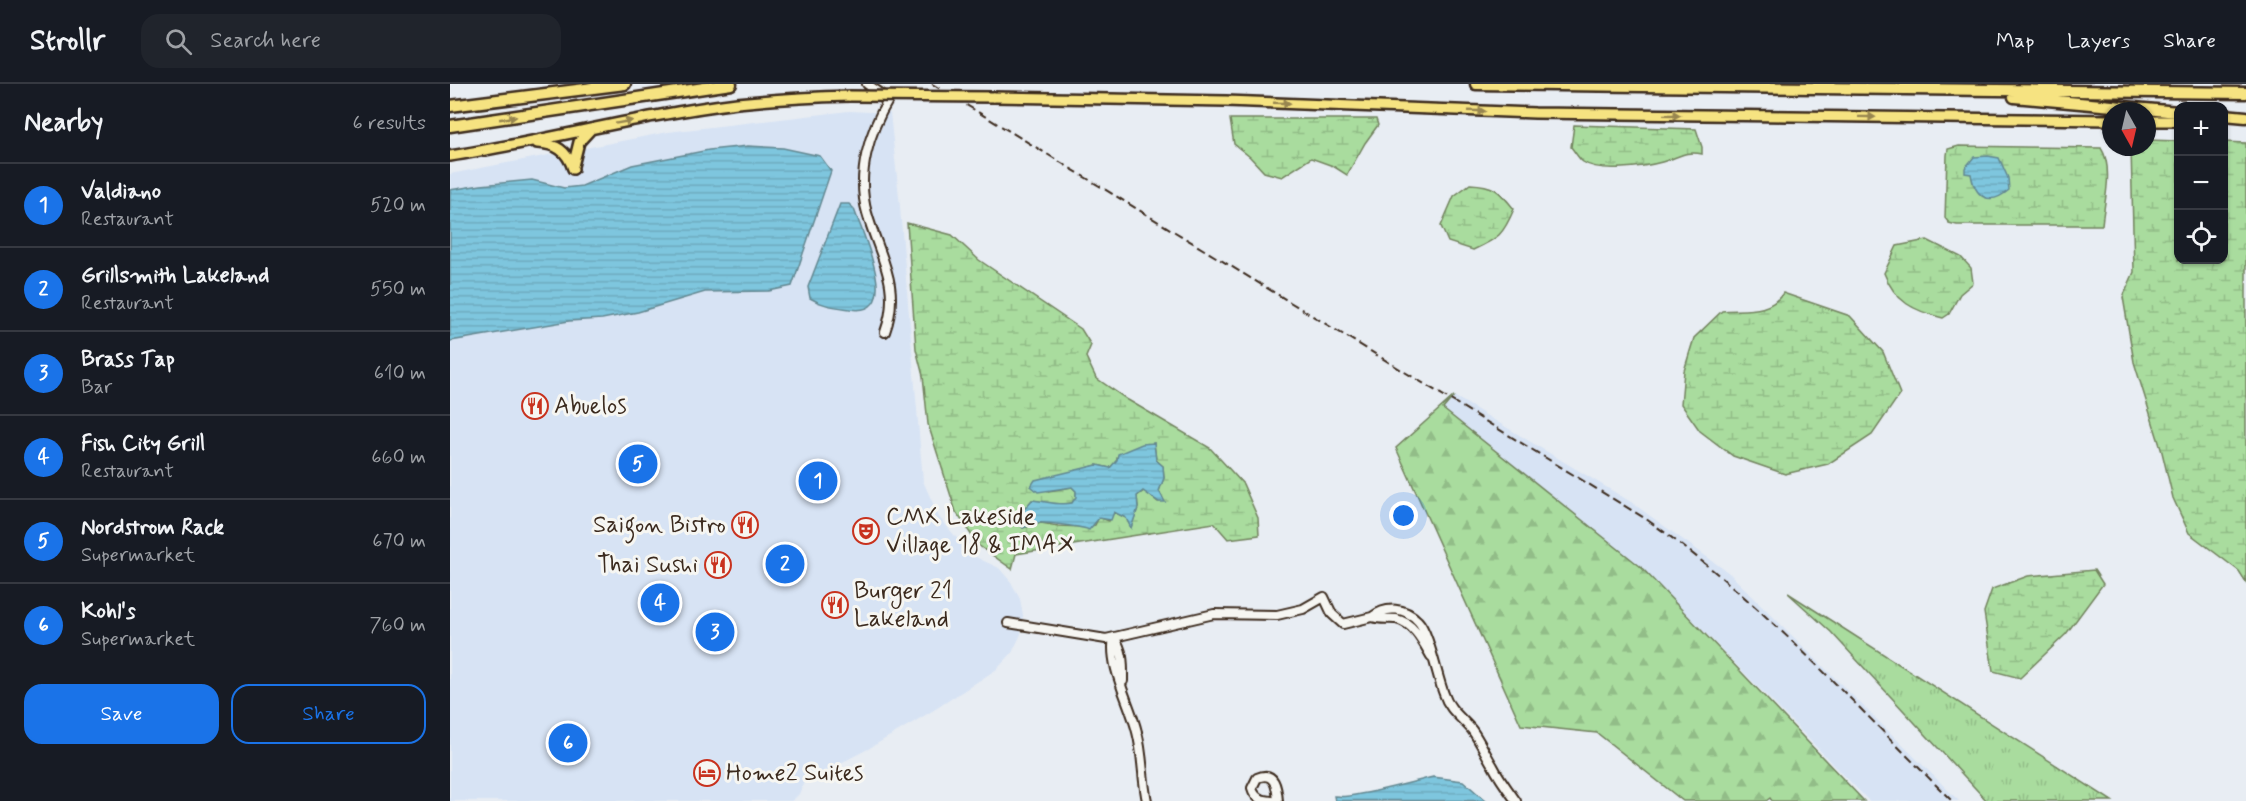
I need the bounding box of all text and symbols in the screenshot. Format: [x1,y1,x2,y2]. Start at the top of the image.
search box [141,14,561,68]
text: Strollr [30,23,105,60]
icon: search [162,25,195,58]
text: Search here [210,27,321,55]
text: Map [1996,27,2034,55]
text: Layers [2067,27,2130,55]
text: Share [2163,27,2216,55]
one-way arrow [1273,98,1292,108]
north arrow [2102,102,2156,156]
map controls [2174,102,2228,264]
button: + [2174,102,2228,156]
text: Nearby [24,106,103,140]
one-way arrow [1467,106,1486,116]
text: 6 results [353,110,426,137]
one-way arrow [1662,111,1681,120]
one-way arrow [1857,112,1876,122]
one-way arrow [499,113,518,122]
one-way arrow [615,117,634,126]
button: − [2174,156,2228,210]
text: Valdiano [81,178,161,206]
text: 1 [39,192,48,219]
text: 520 m [370,192,426,219]
text: Restaurant [81,206,174,233]
button: locate [2174,210,2228,264]
text: Grillsmith Lakeland [81,262,269,290]
text: 2 [39,276,48,303]
text: 550 m [370,276,426,303]
text: Restaurant [81,290,174,317]
text: Brass Tap [81,346,175,374]
text: 3 [39,360,48,387]
text: 610 m [374,360,426,387]
text: Bar [81,374,112,401]
restaurant icon: Abuelos [520,391,550,421]
place label: Abuelos [554,391,627,422]
text: Fish City Grill [81,430,205,458]
pin: 5 [618,442,657,487]
text: 4 [38,444,49,471]
text: 660 m [371,444,426,471]
text: Restaurant [81,458,174,485]
pin: 1 [798,458,838,504]
your location [1389,501,1418,530]
place label: CMX Lakeside Village 18 & IMAX [886,502,1074,561]
place label: Saigon Bistro [593,510,726,544]
restaurant icon: Saigon Bistro [730,510,760,540]
text: Nordstrom Rack [81,514,224,542]
theatre icon: CMX Lakeside Village 18 & IMAX [851,516,881,546]
text: 5 [38,528,50,555]
text: 670 m [372,528,426,555]
text: Supermarket [81,542,195,569]
pin: 2 [766,542,804,586]
place label: Thai Sushi [597,550,698,581]
restaurant icon: Thai Sushi [703,550,733,580]
place label: Burger 21 Lakeland [854,576,952,635]
pin: 4 [640,580,680,626]
restaurant icon: Burger 21 Lakeland [820,590,850,620]
text: Kohl's [81,598,136,626]
pin: 3 [696,610,734,654]
text: 6 [38,612,49,639]
text: 760 m [369,612,426,639]
text: Supermarket [81,626,195,653]
button: Save [24,684,219,744]
button: Share [231,684,426,744]
pin: 6 [548,720,588,766]
hotel icon: Home2 Suites [692,758,722,788]
place label: Home2 Suites [726,758,864,789]

